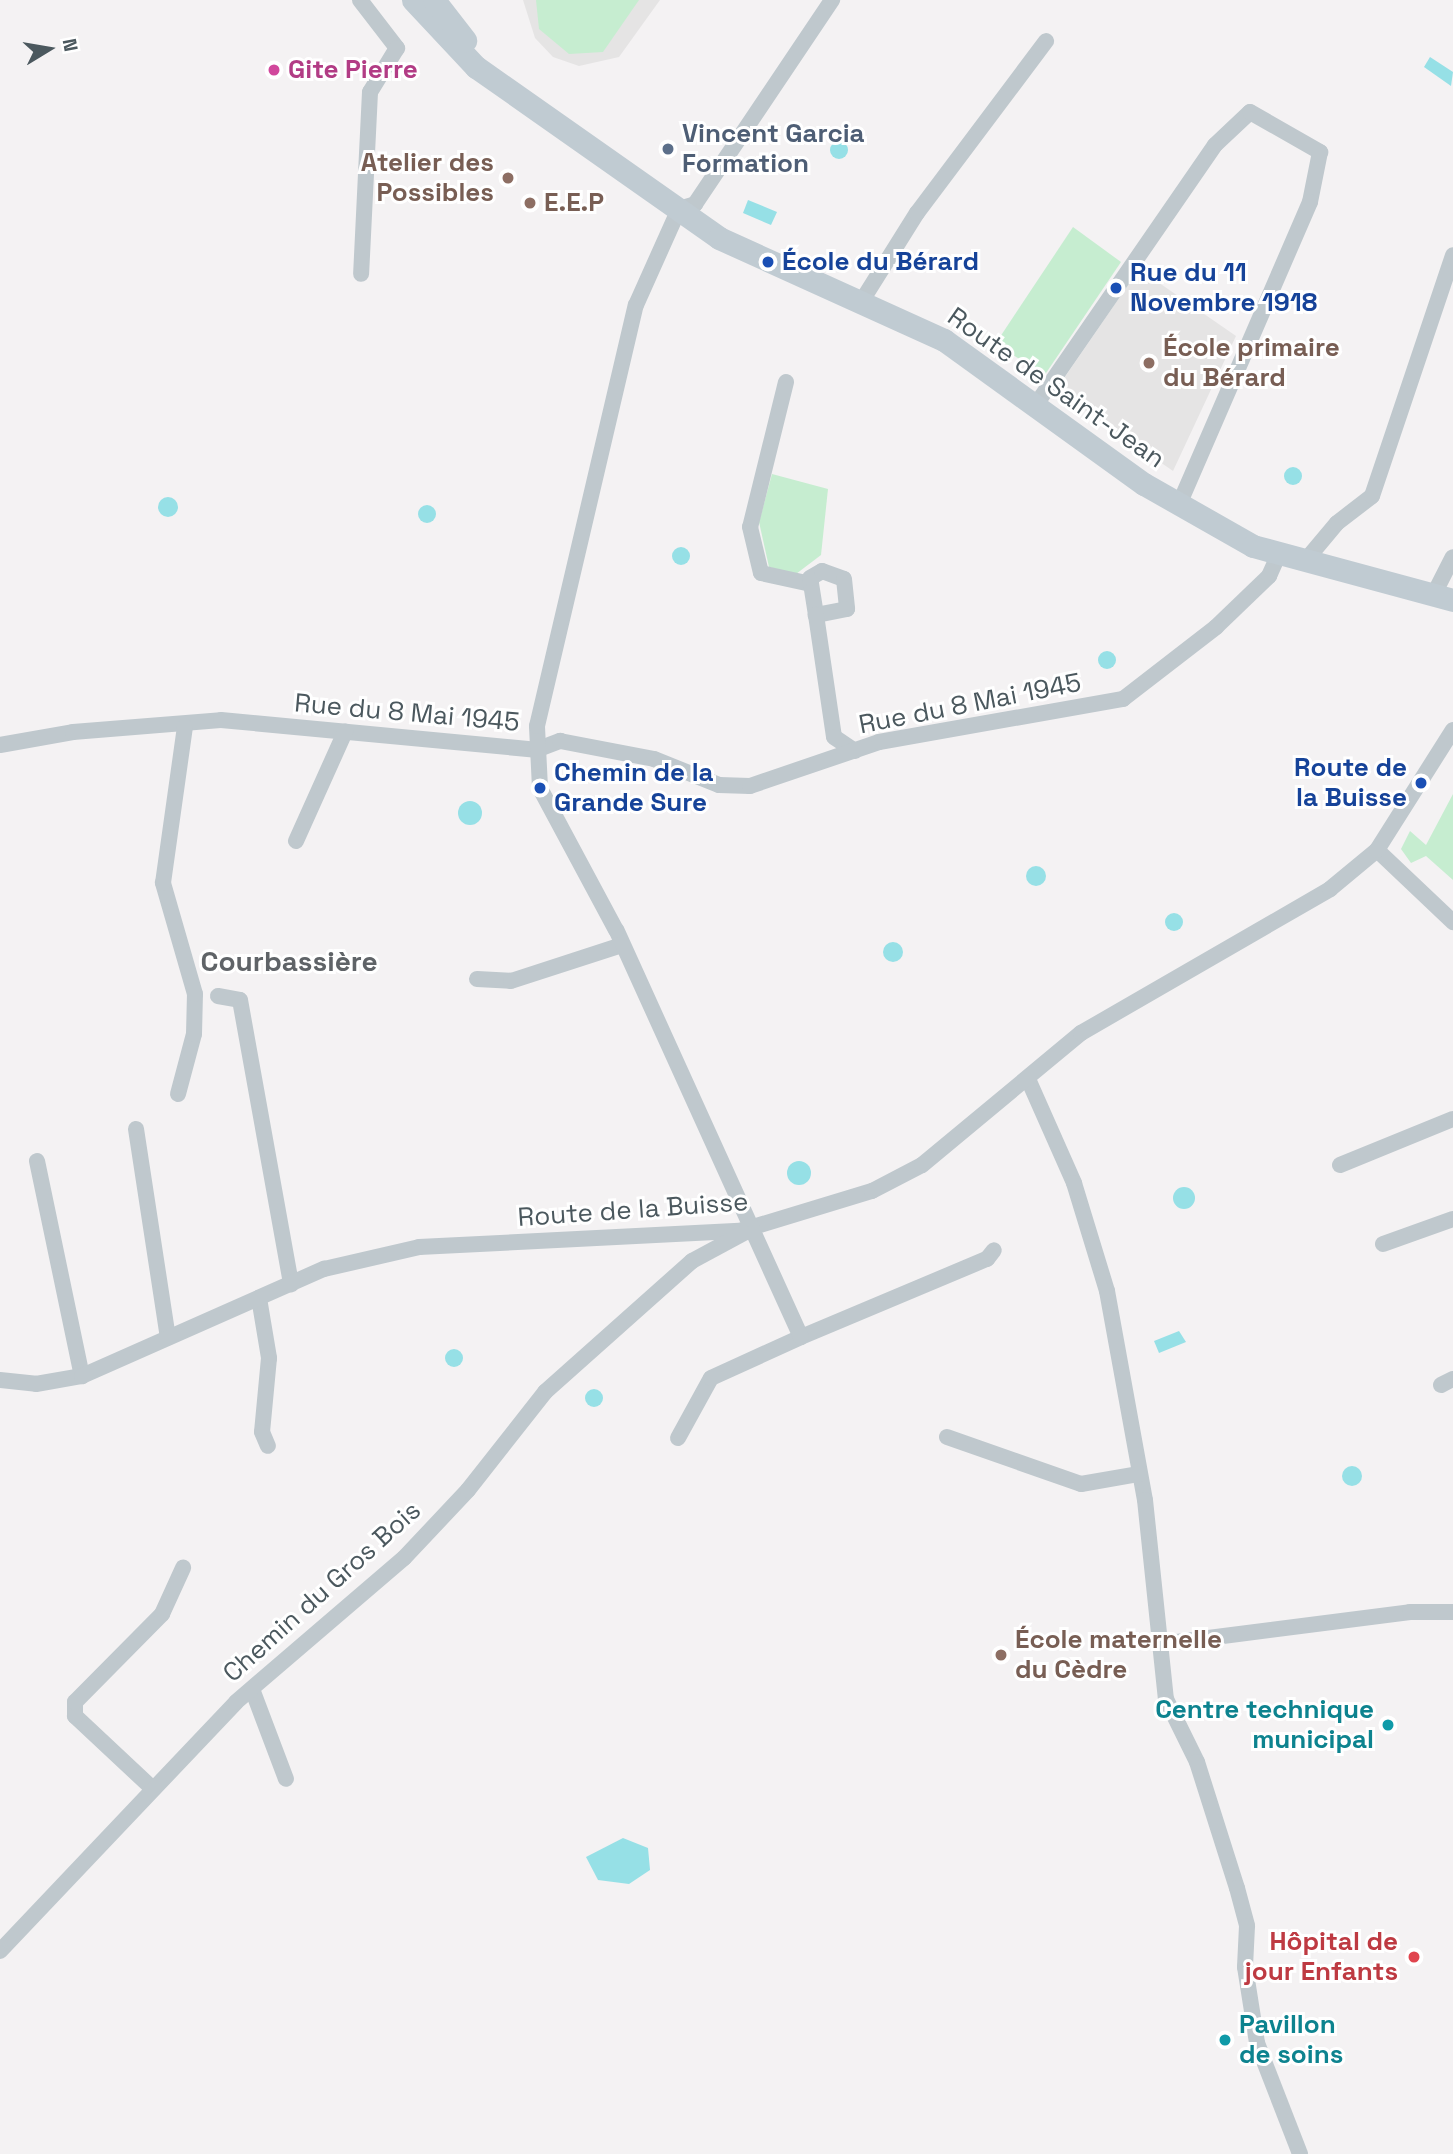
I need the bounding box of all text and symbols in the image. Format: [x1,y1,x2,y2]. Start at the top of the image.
north arrow [14,14,84,84]
text: N [57,36,84,54]
place label: Gite Pierre [288,54,418,86]
marker: Gite Pierre [266,62,282,78]
place label: Vincent Garcia Formation [682,118,865,180]
marker: Vincent Garcia Formation [660,141,676,157]
place label: Atelier des Possibles [361,147,494,208]
marker: Atelier des Possibles [500,170,516,186]
place label: E.E.P [544,187,604,219]
marker: E.E.P [522,195,538,211]
place label: École du Bérard [782,246,979,278]
marker: École du Bérard [760,254,776,270]
place label: Rue du 11 Novembre 1918 [1130,257,1317,318]
marker: Rue du 11 Novembre 1918 [1108,280,1124,296]
street label: Route de Saint-Jean [941,301,1171,475]
place label: École primaire du Bérard [1163,332,1340,394]
marker: École primaire du Bérard [1141,355,1157,371]
street label: Rue du 8 Mai 1945 [856,667,1084,741]
street label: Rue du 8 Mai 1945 [293,688,521,738]
place label: Route de la Buisse [1294,752,1407,814]
place label: Chemin de la Grande Sure [554,757,714,818]
marker: Route de la Buisse [1413,775,1429,791]
marker: Chemin de la Grande Sure [532,780,548,796]
district label: Courbassière [200,944,378,978]
street label: Route de la Buisse [517,1186,749,1234]
street label: Chemin du Gros Bois [217,1495,427,1689]
place label: École maternelle du Cèdre [1015,1624,1222,1686]
marker: École maternelle du Cèdre [993,1647,1009,1663]
place label: Centre technique municipal [1155,1694,1374,1756]
marker: Centre technique municipal [1380,1717,1396,1733]
place label: Hôpital de jour Enfants [1245,1926,1398,1988]
marker: Hôpital de jour Enfants [1404,1947,1424,1967]
place label: Pavillon de soins [1239,2009,1343,2070]
marker: Pavillon de soins [1217,2032,1233,2048]

